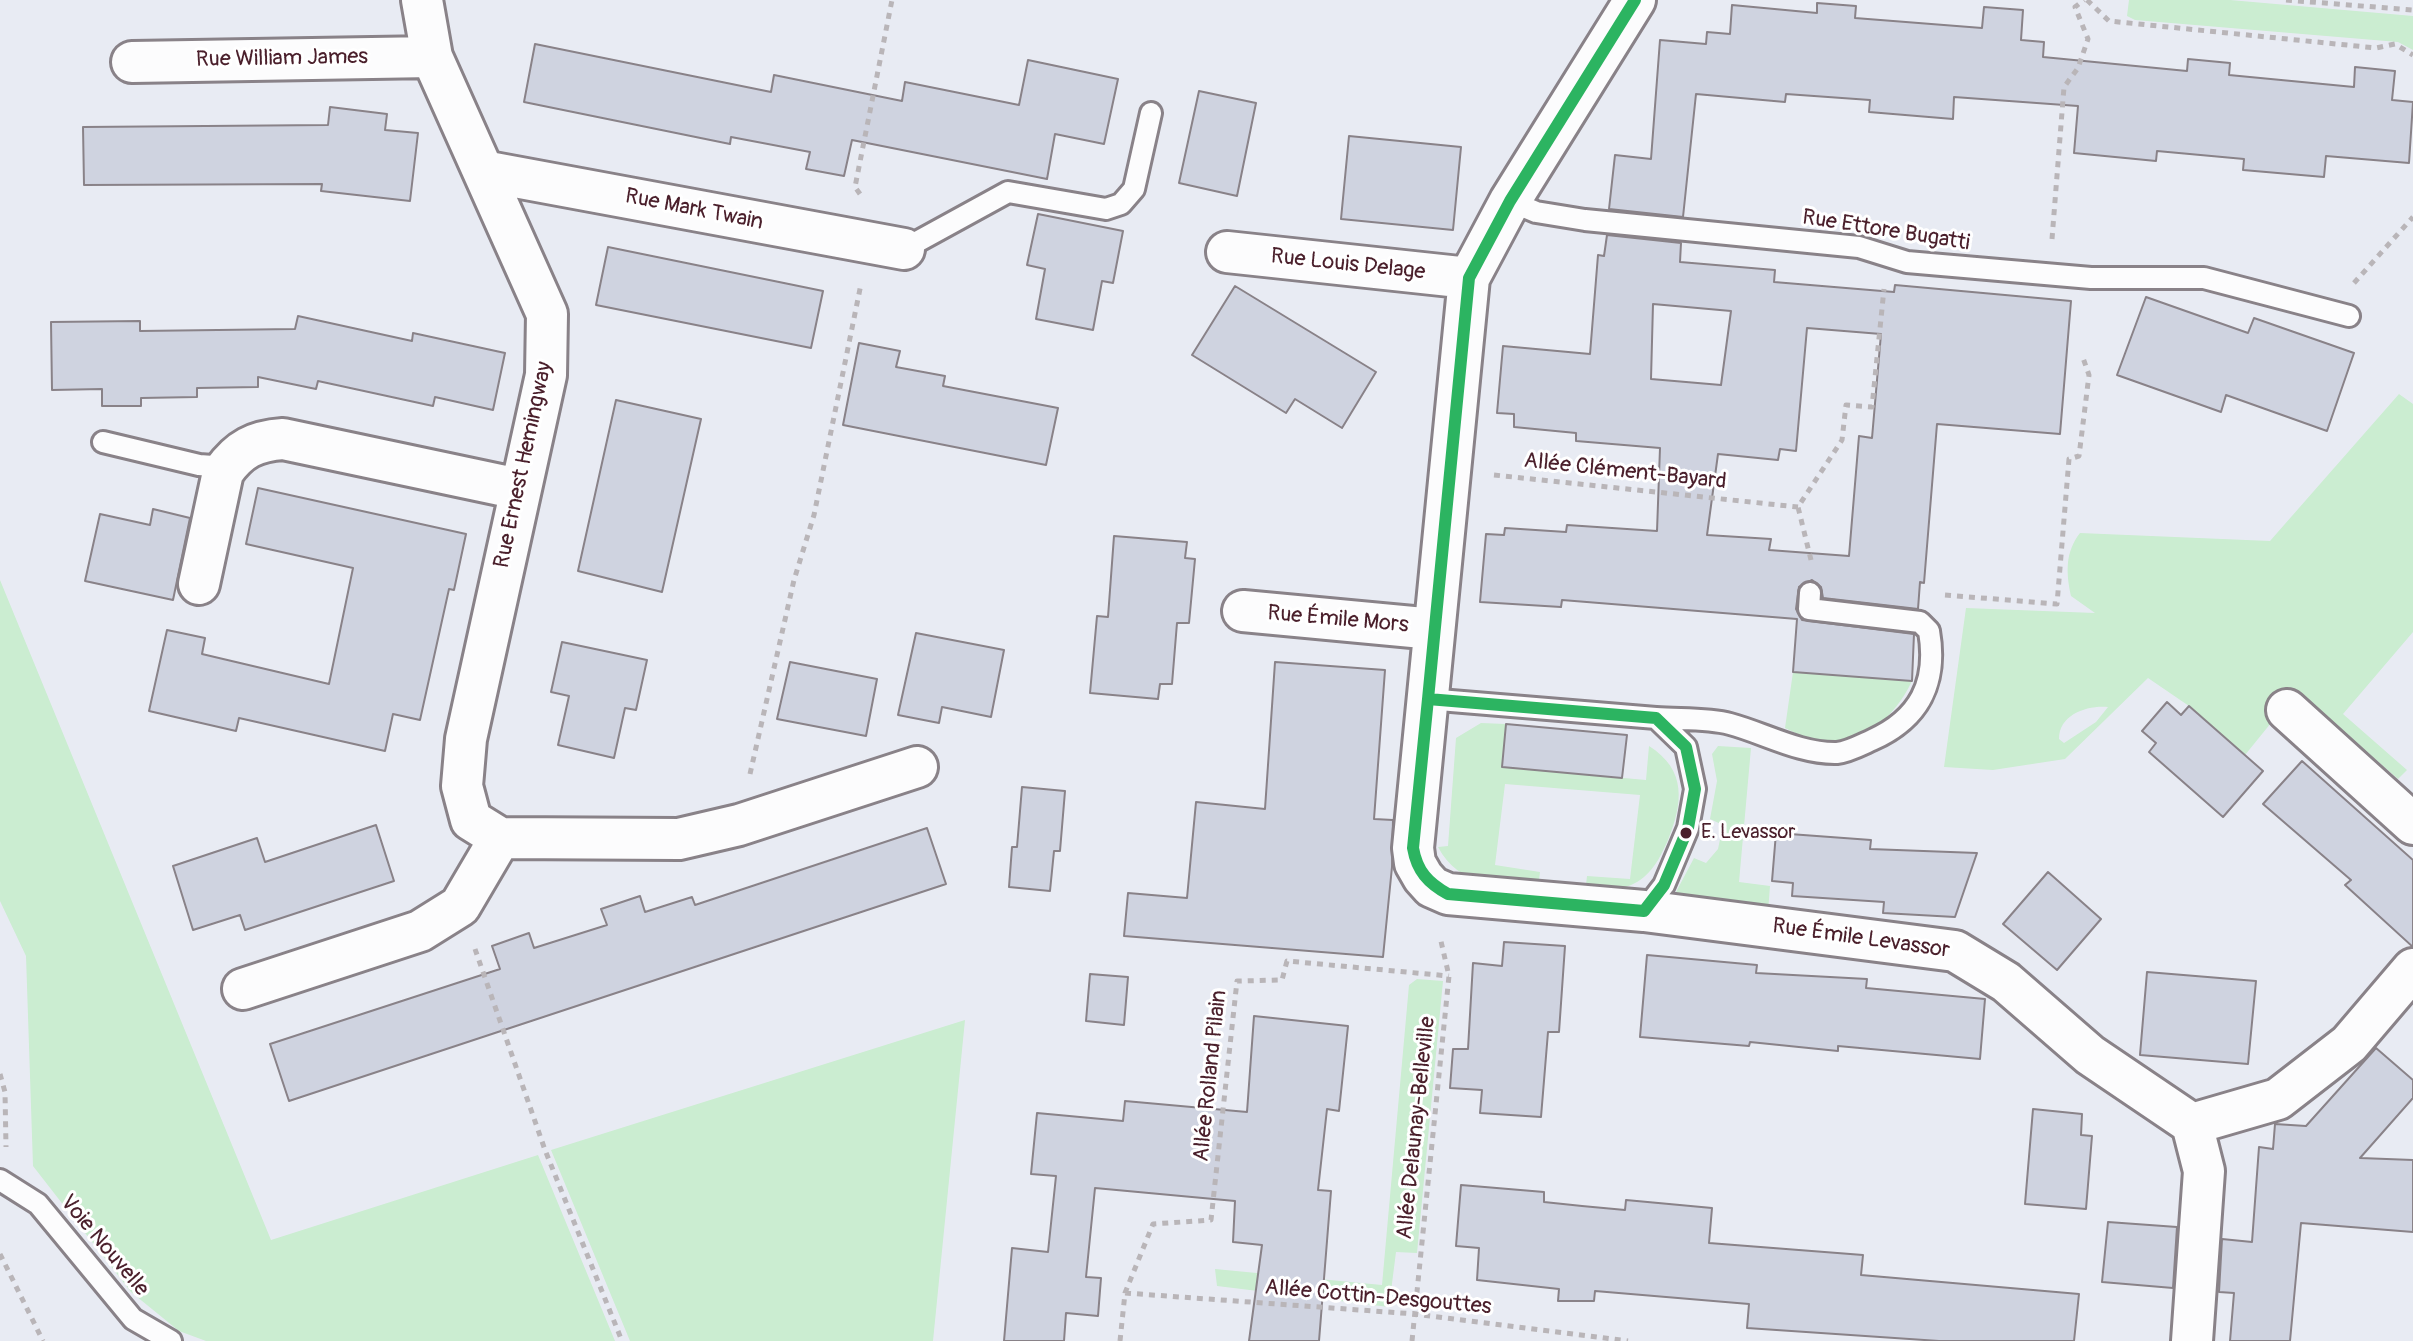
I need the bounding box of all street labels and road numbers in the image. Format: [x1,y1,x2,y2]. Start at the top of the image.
street label: Rue William James [196,44,368,74]
street label: Rue Mark Twain [623,184,765,236]
street label: Rue Ettore Bugatti [1800,205,1972,257]
street label: Rue Louis Delage [1269,244,1427,286]
street label: Rue Ernest Hemingway [489,359,559,571]
street label: Allée Clément-Bayard [1522,448,1728,496]
street label: Rue Émile Mors [1266,601,1410,639]
street label: Rue Émile Levassor [1771,913,1951,965]
street label: Allée Rolland Pilain [1189,989,1233,1163]
street label: Allée Delaunay-Belleville [1392,1015,1442,1241]
street label: Voie Nouvelle [54,1190,154,1302]
street label: Allée Cottin-Desgouttes [1264,1275,1492,1321]

